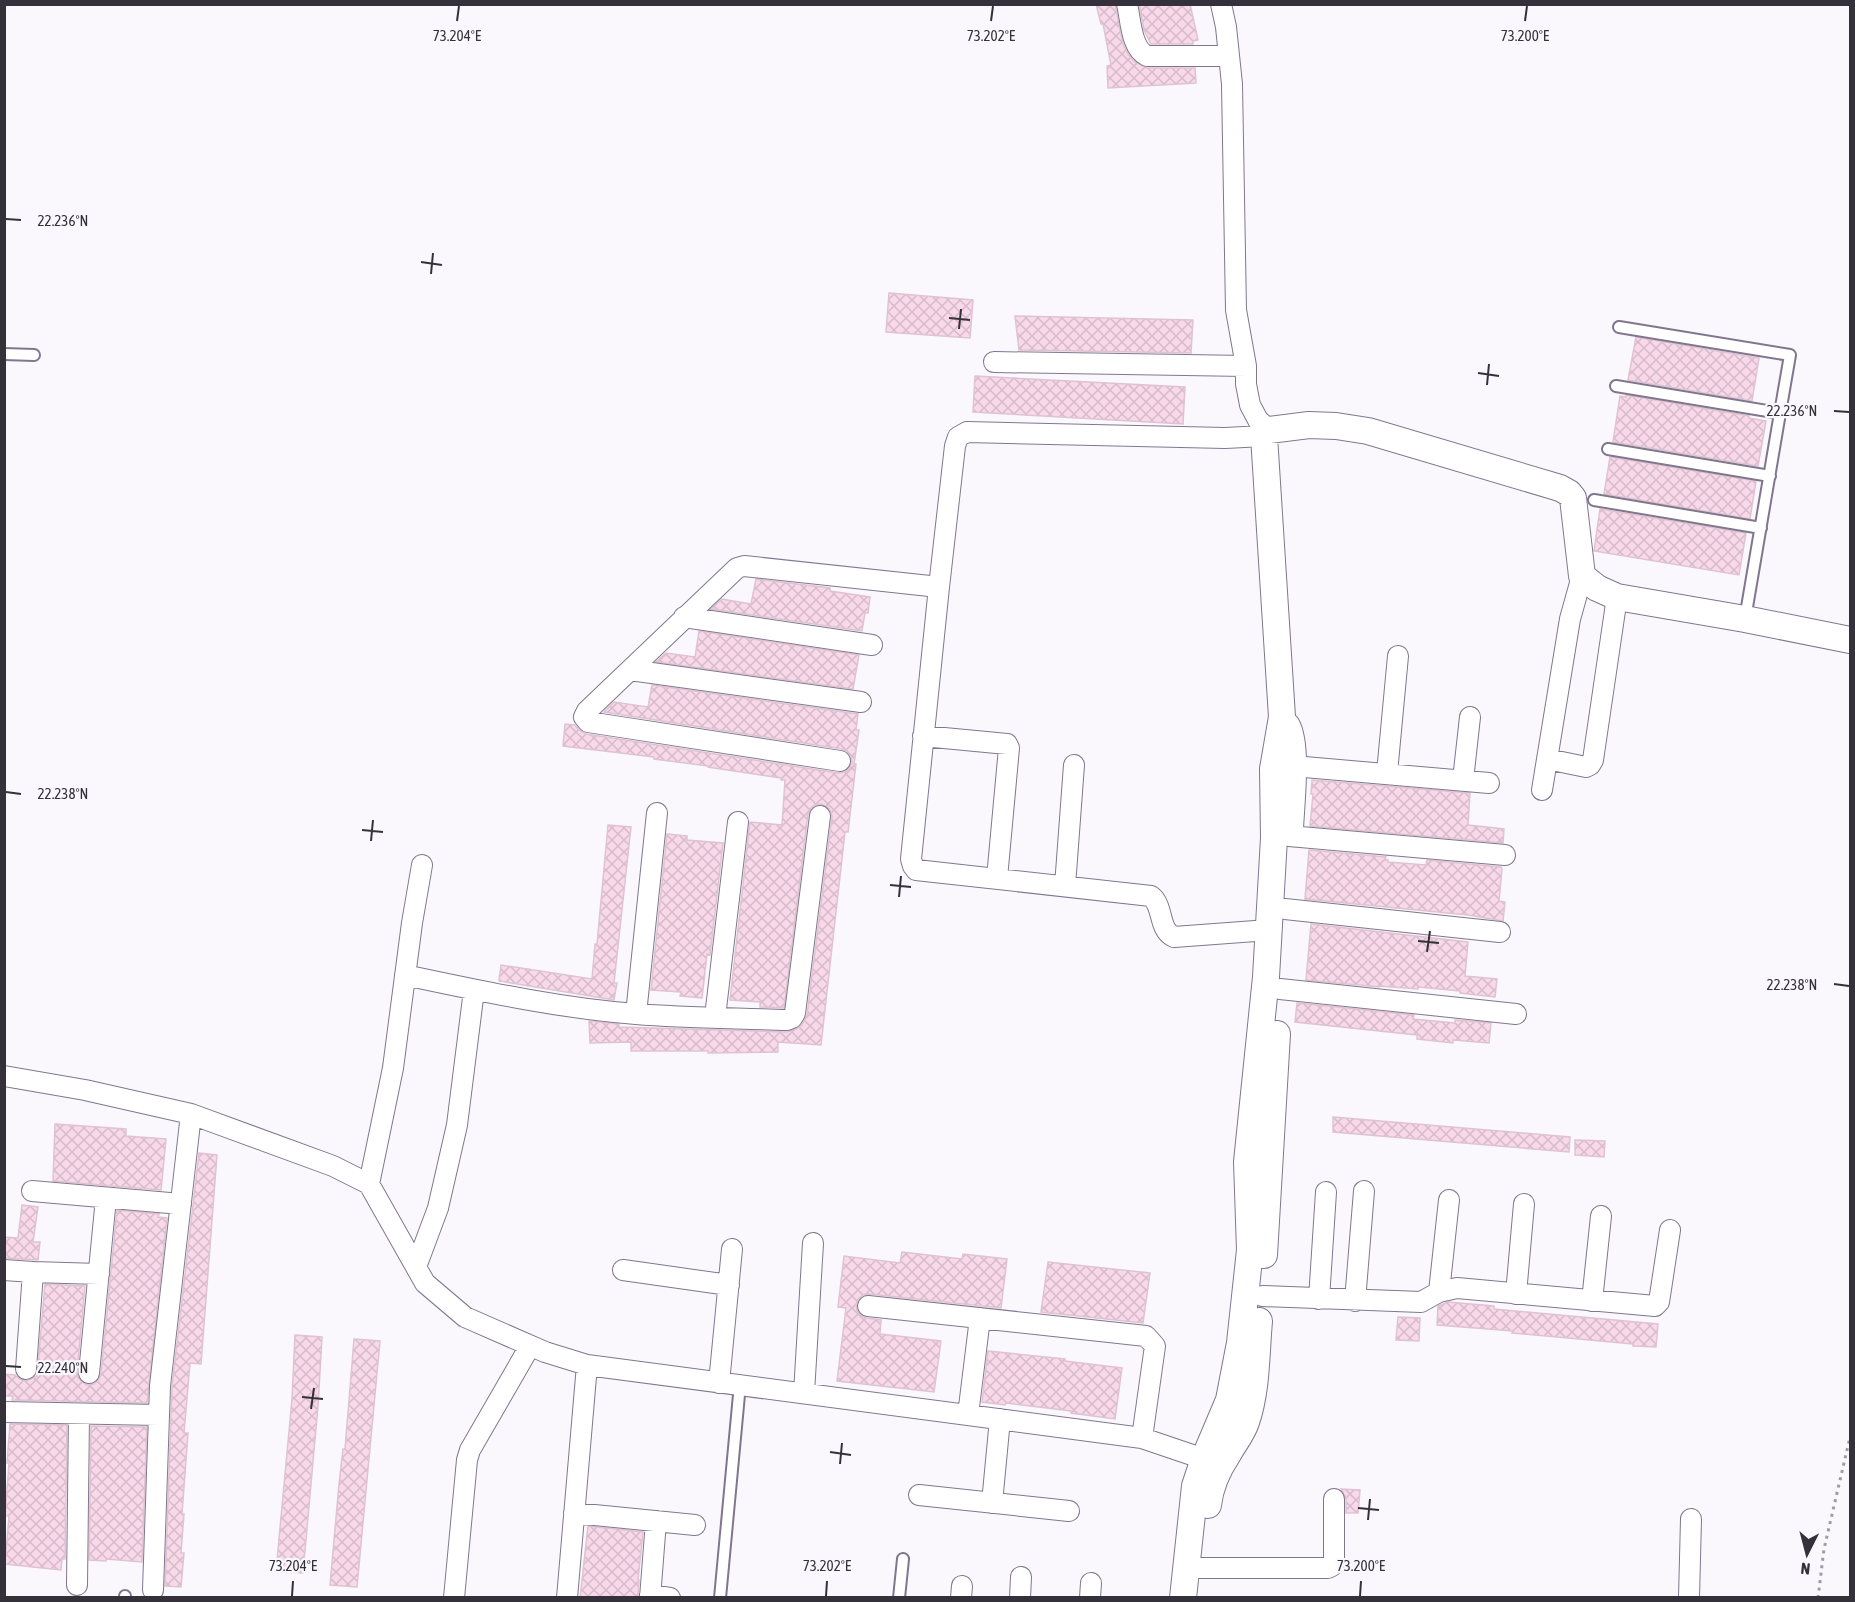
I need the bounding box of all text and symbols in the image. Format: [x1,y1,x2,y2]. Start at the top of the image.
text: 73.204°E [433,27,482,44]
text: 73.202°E [967,27,1016,44]
text: 73.200°E [1501,27,1550,44]
text: 22.236°N [38,212,88,229]
text: 22.236°N [1767,402,1817,419]
text: 22.238°N [38,785,88,802]
text: 22.238°N [1767,976,1817,993]
text: 22.240°N [38,1359,88,1376]
north arrow [1777,1524,1837,1584]
text: 73.204°E [269,1557,318,1574]
text: 73.202°E [803,1557,852,1574]
text: 73.200°E [1337,1557,1386,1574]
text: N [1800,1559,1811,1578]

